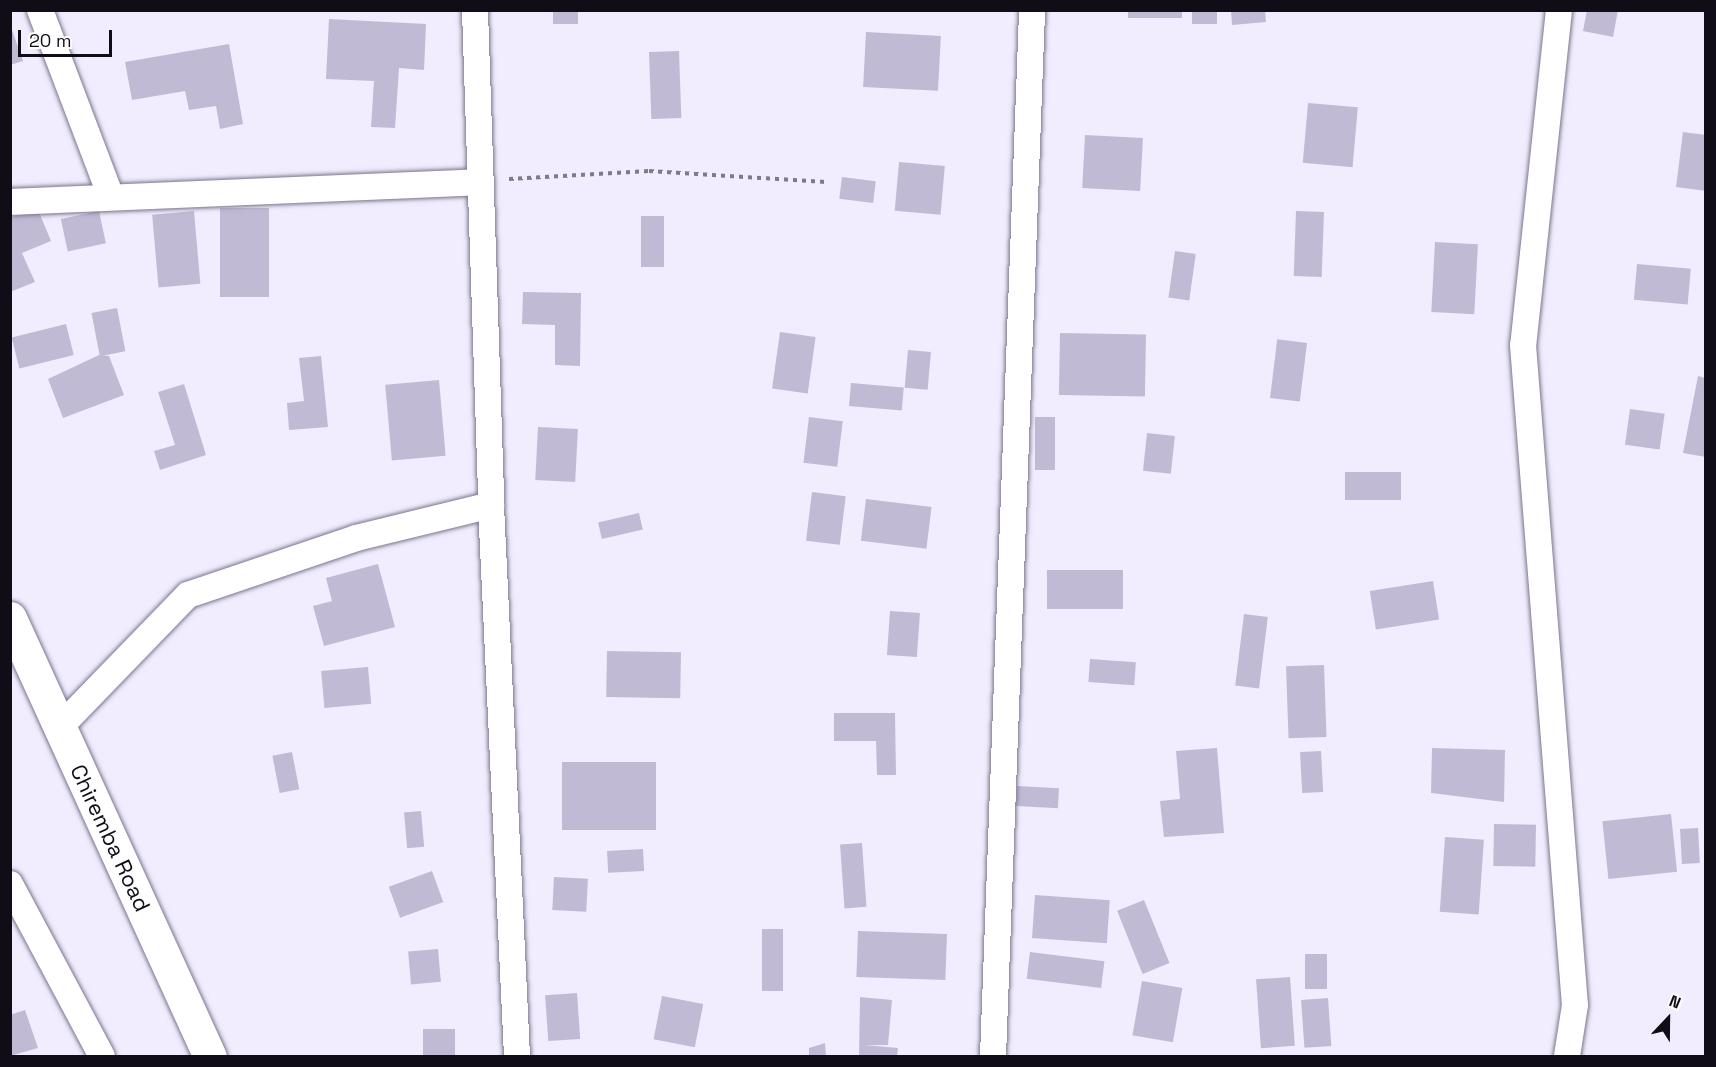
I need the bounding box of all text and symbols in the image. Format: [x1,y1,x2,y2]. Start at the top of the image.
scale bar [21,18,116,56]
text: 20 m [29,29,72,52]
street label: Chiremba Road [64,760,156,916]
north arrow [1638,989,1698,1049]
text: N [1666,990,1684,1014]

